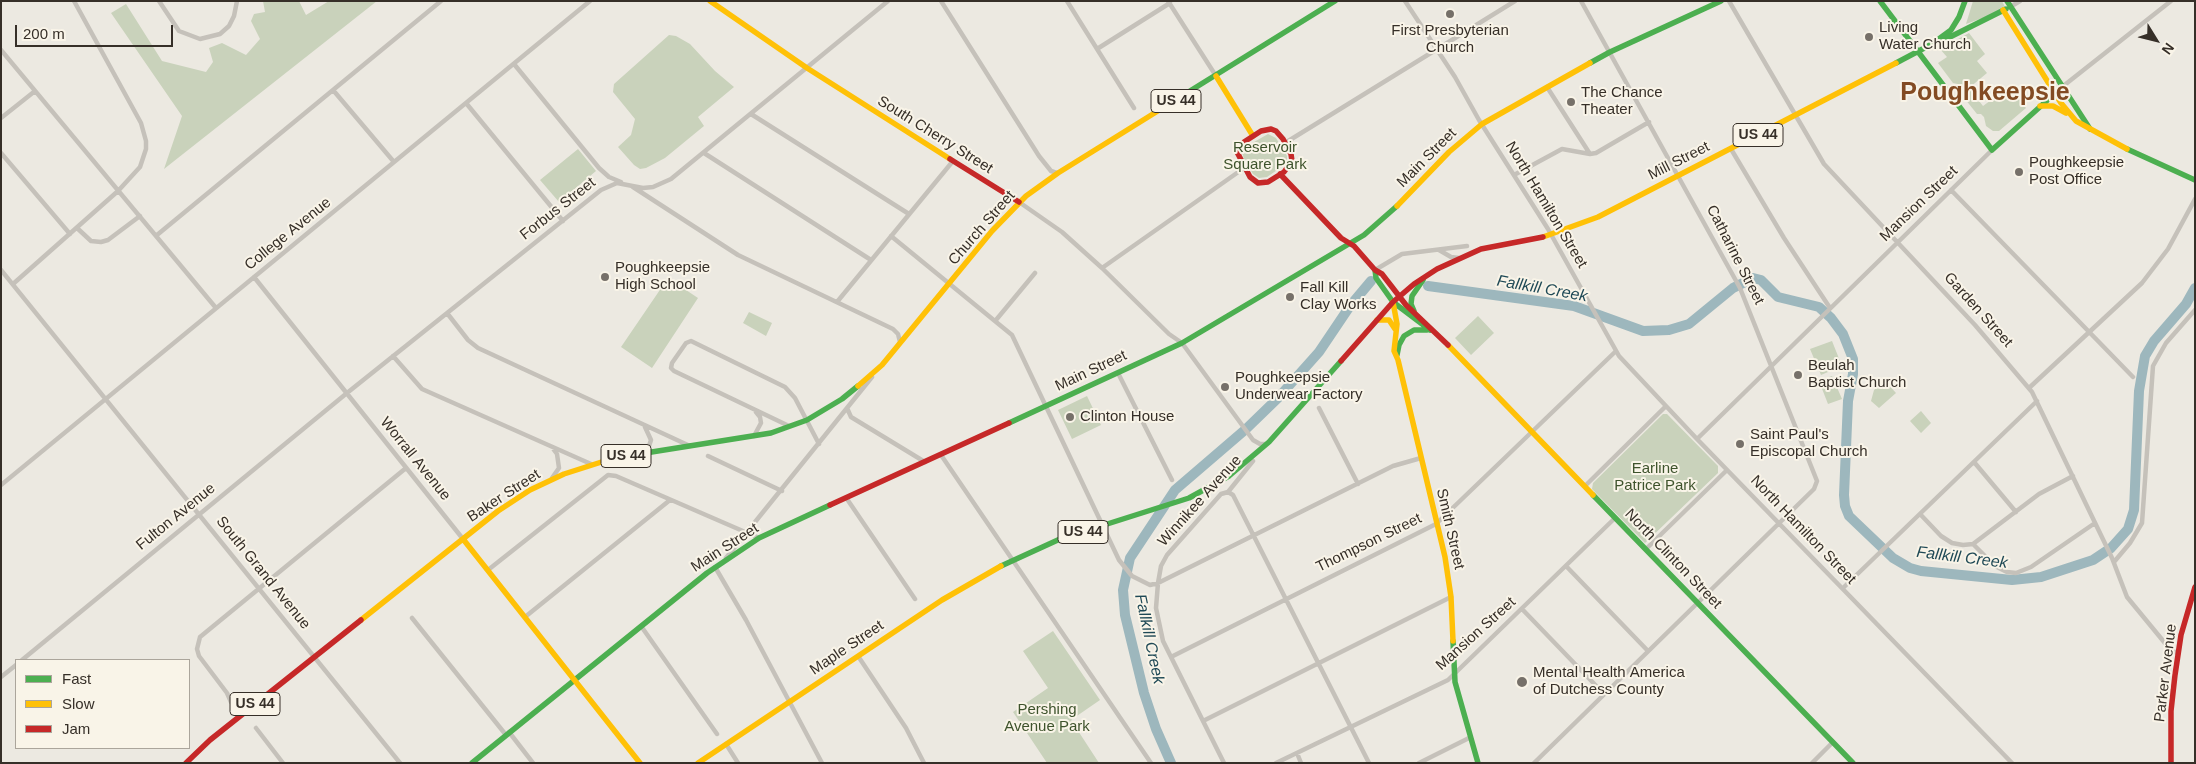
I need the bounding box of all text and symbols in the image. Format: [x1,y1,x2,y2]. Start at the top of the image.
marker: First Presbyterian Church [1444,8,1456,20]
scale bar [18,15,175,47]
north arrow [2131,15,2181,65]
place label: Living Water Church [1879,19,1971,54]
place label: First Presbyterian Church [1391,22,1509,57]
text: 200 m [23,25,65,42]
marker: Living Water Church [1863,31,1875,43]
text: N [2159,40,2178,58]
district label: Poughkeepsie [1900,78,2070,108]
place label: The Chance Theater [1581,84,1663,119]
road number: US 44 [1151,90,1201,112]
street label: South Cherry Street [874,92,996,178]
marker: The Chance Theater [1565,96,1577,108]
road number: US 44 [1733,124,1783,146]
street label: Main Street [1394,125,1460,191]
street label: Mill Street [1645,138,1713,184]
park label: Reservoir Square Park [1223,139,1307,174]
street label: North Hamilton Street [1501,139,1591,271]
place label: Poughkeepsie Post Office [2029,154,2124,189]
street label: Mansion Street [1876,162,1962,246]
marker: Poughkeepsie Post Office [2013,166,2025,178]
street label: Forbus Street [517,174,599,244]
street label: Church Street [945,187,1019,269]
street label: College Avenue [241,194,335,274]
street label: Catharine Street [1702,202,1768,308]
place label: Poughkeepsie High School [615,259,710,294]
street label: Garden Street [1940,269,2016,351]
marker: Poughkeepsie High School [599,271,611,283]
water label: Fallkill Creek [1495,272,1589,306]
place label: Fall Kill Clay Works [1300,279,1376,314]
marker: Fall Kill Clay Works [1284,291,1296,303]
street label: Main Street [1052,347,1130,395]
place label: Beulah Baptist Church [1808,357,1906,392]
place label: Poughkeepsie Underwear Factory [1235,369,1363,404]
marker: Beulah Baptist Church [1792,369,1804,381]
marker: Poughkeepsie Underwear Factory [1219,381,1231,393]
place label: Clinton House [1080,408,1174,426]
marker: Clinton House [1064,411,1076,423]
street label: Worrall Avenue [376,414,454,504]
place label: Saint Paul's Episcopal Church [1750,426,1868,461]
marker: Saint Paul's Episcopal Church [1734,438,1746,450]
road number: US 44 [601,444,651,468]
street label: Winnikee Avenue [1154,452,1246,550]
park label: Earline Patrice Park [1614,460,1696,495]
street label: Baker Street [464,466,544,526]
street label: North Hamilton Street [1746,472,1860,588]
street label: Fulton Avenue [133,480,219,554]
street label: Smith Street [1432,487,1468,571]
street label: North Clinton Street [1621,505,1725,613]
street label: Thompson Street [1313,510,1425,576]
street label: South Grand Avenue [212,513,314,633]
street label: Main Street [688,520,762,576]
road number: US 44 [1058,520,1108,544]
water label: Fallkill Creek [1915,543,2009,573]
water label: Fallkill Creek [1130,592,1168,686]
street label: Mansion Street [1432,594,1520,674]
street label: Maple Street [807,617,887,679]
street label: Parker Avenue [2151,623,2181,723]
legend [15,659,190,749]
place label: Mental Health America of Dutchess County [1533,664,1685,699]
text: Fast [62,670,91,687]
marker: Mental Health America of Dutchess County [1515,675,1529,689]
road number: US 44 [230,692,280,716]
text: Slow [62,695,95,712]
park label: Pershing Avenue Park [1004,701,1090,736]
text: Jam [62,720,90,737]

